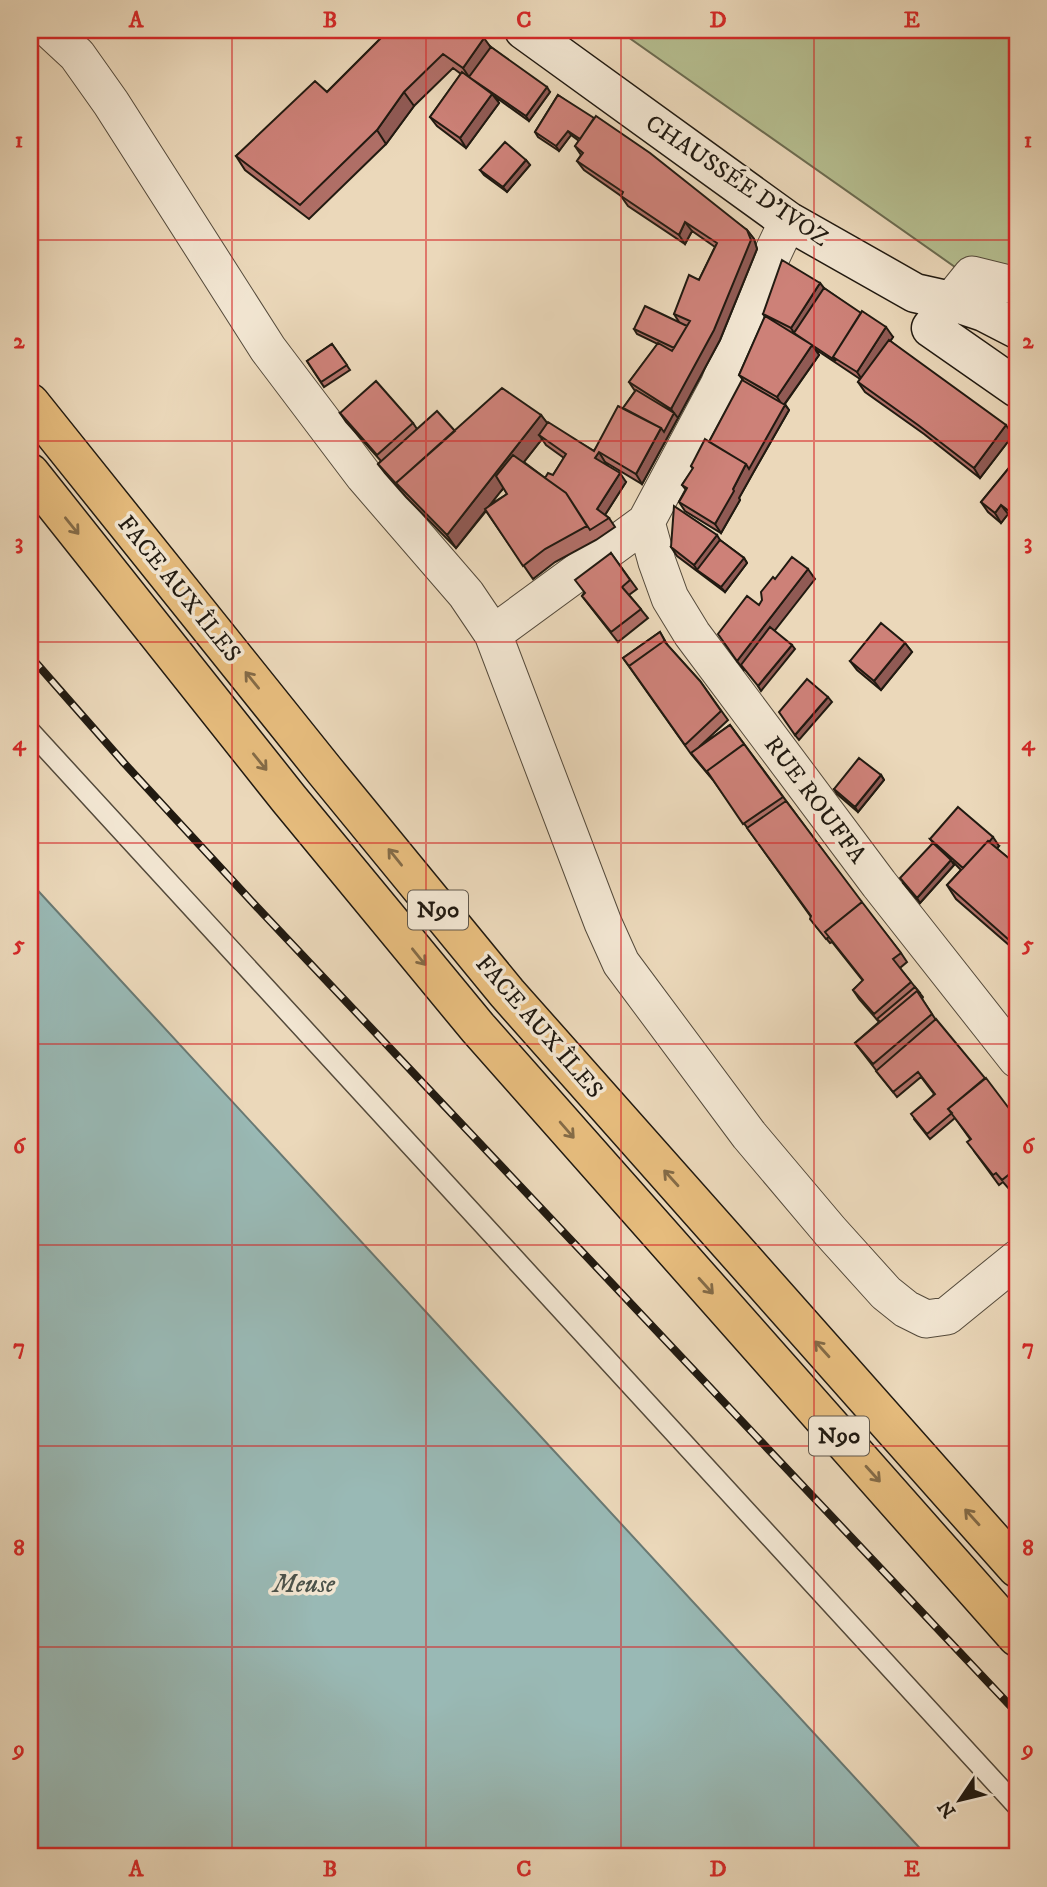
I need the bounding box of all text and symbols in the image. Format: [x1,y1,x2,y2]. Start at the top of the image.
text: A [128,6,145,35]
text: B [323,6,337,35]
text: C [516,6,532,35]
text: D [709,6,727,35]
text: E [904,6,920,35]
street label: CHAUSSÉE D'IVOZ [640,108,834,254]
text: 1 [15,126,23,155]
text: 1 [1024,126,1032,155]
text: 2 [13,327,25,356]
text: 2 [1022,327,1034,356]
street label: FACE AUX ÎLES [111,509,248,668]
one-way arrow [65,517,80,535]
text: 3 [15,528,23,557]
text: 3 [1024,528,1032,557]
one-way arrow [244,672,260,690]
text: 4 [12,729,27,758]
text: 4 [1021,729,1036,758]
street label: RUE ROUFFA [757,730,873,870]
one-way arrow [252,752,268,770]
one-way arrow [387,849,403,867]
road number: N90 [408,890,468,930]
text: 5 [12,930,25,959]
text: 5 [1021,930,1034,959]
one-way arrow [411,948,427,966]
street label: FACE AUX ÎLES [469,949,610,1105]
one-way arrow [559,1120,575,1138]
text: 6 [13,1132,27,1161]
text: 6 [1022,1132,1036,1161]
one-way arrow [663,1170,679,1188]
one-way arrow [697,1277,714,1294]
text: 7 [13,1333,25,1362]
text: 7 [1022,1333,1034,1362]
one-way arrow [814,1340,830,1358]
road number: N90 [809,1416,869,1456]
one-way arrow [865,1465,881,1483]
one-way arrow [964,1508,980,1526]
text: 8 [13,1534,25,1563]
text: 8 [1022,1534,1034,1563]
water label: Meuse [271,1568,336,1601]
text: 9 [11,1735,25,1764]
text: 9 [1020,1735,1034,1764]
north arrow [925,1764,995,1834]
text: N [933,1796,961,1822]
text: A [128,1855,145,1884]
text: B [323,1855,337,1884]
text: C [516,1855,532,1884]
text: D [709,1855,727,1884]
text: E [904,1855,920,1884]

